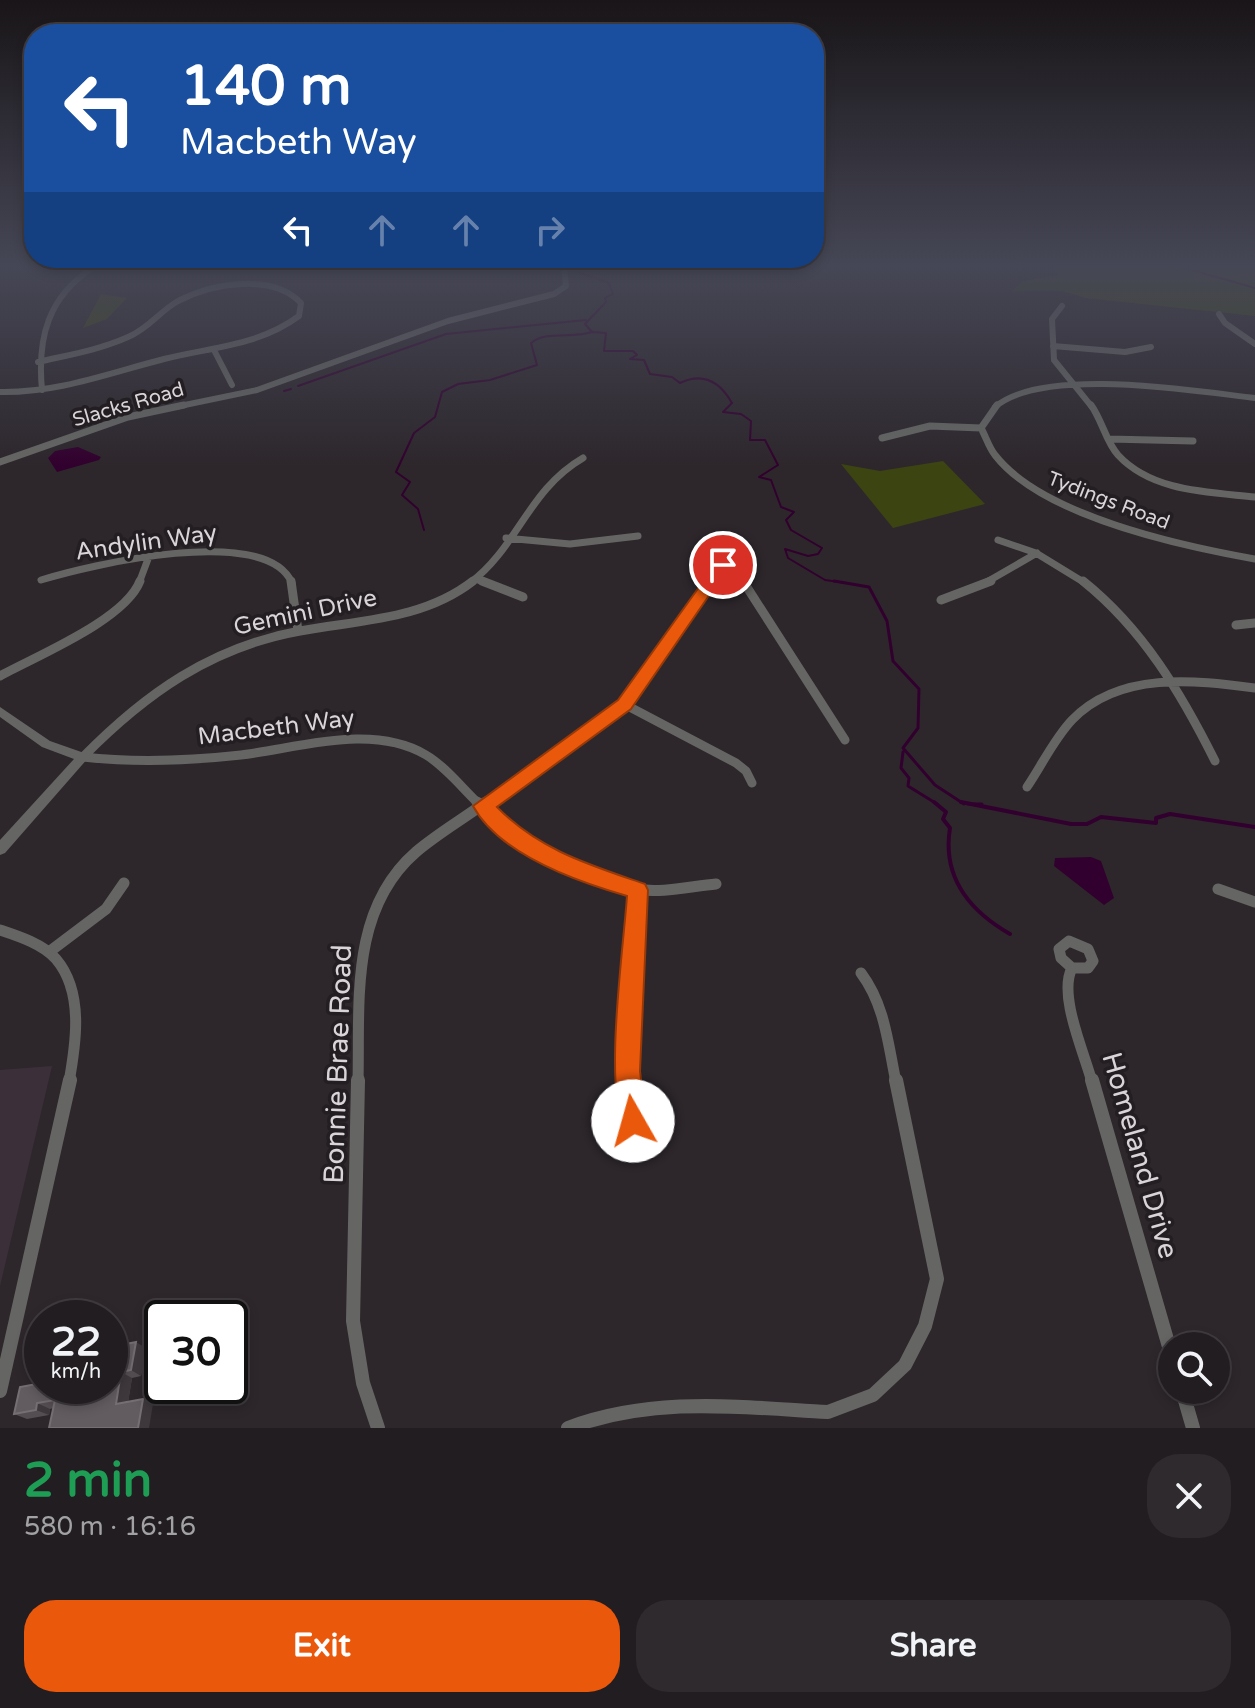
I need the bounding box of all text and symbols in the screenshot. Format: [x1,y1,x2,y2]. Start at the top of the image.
text: 140 m [180,53,351,120]
icon: left [48,56,152,160]
text: Macbeth Way [180,121,417,164]
icon: left [276,208,320,252]
icon: ahead [360,208,404,252]
icon: ahead [444,208,488,252]
icon: right [528,208,572,252]
street label: Slacks Road [70,378,187,432]
street label: Tydings Road [1044,467,1173,535]
street label: Andylin Way [73,518,219,567]
pin [689,531,757,599]
icon: arrive [701,543,745,587]
street label: Gemini Drive [231,583,379,642]
street label: Macbeth Way [196,703,356,751]
street label: Bonnie Brae Road [317,944,359,1184]
street label: Homeland Drive [1094,1048,1186,1262]
position arrow [591,1079,675,1163]
speed limit sign: 30 [144,1300,248,1404]
text: 22 [51,1318,101,1366]
map controls [1158,1332,1230,1404]
button: search [1158,1332,1230,1404]
text: km/h [51,1360,101,1384]
text: 2 min [24,1452,152,1510]
button: close [1147,1454,1231,1538]
text: 580 m · 16:16 [24,1511,196,1542]
button: Exit [24,1600,620,1692]
button: Share [636,1600,1231,1692]

